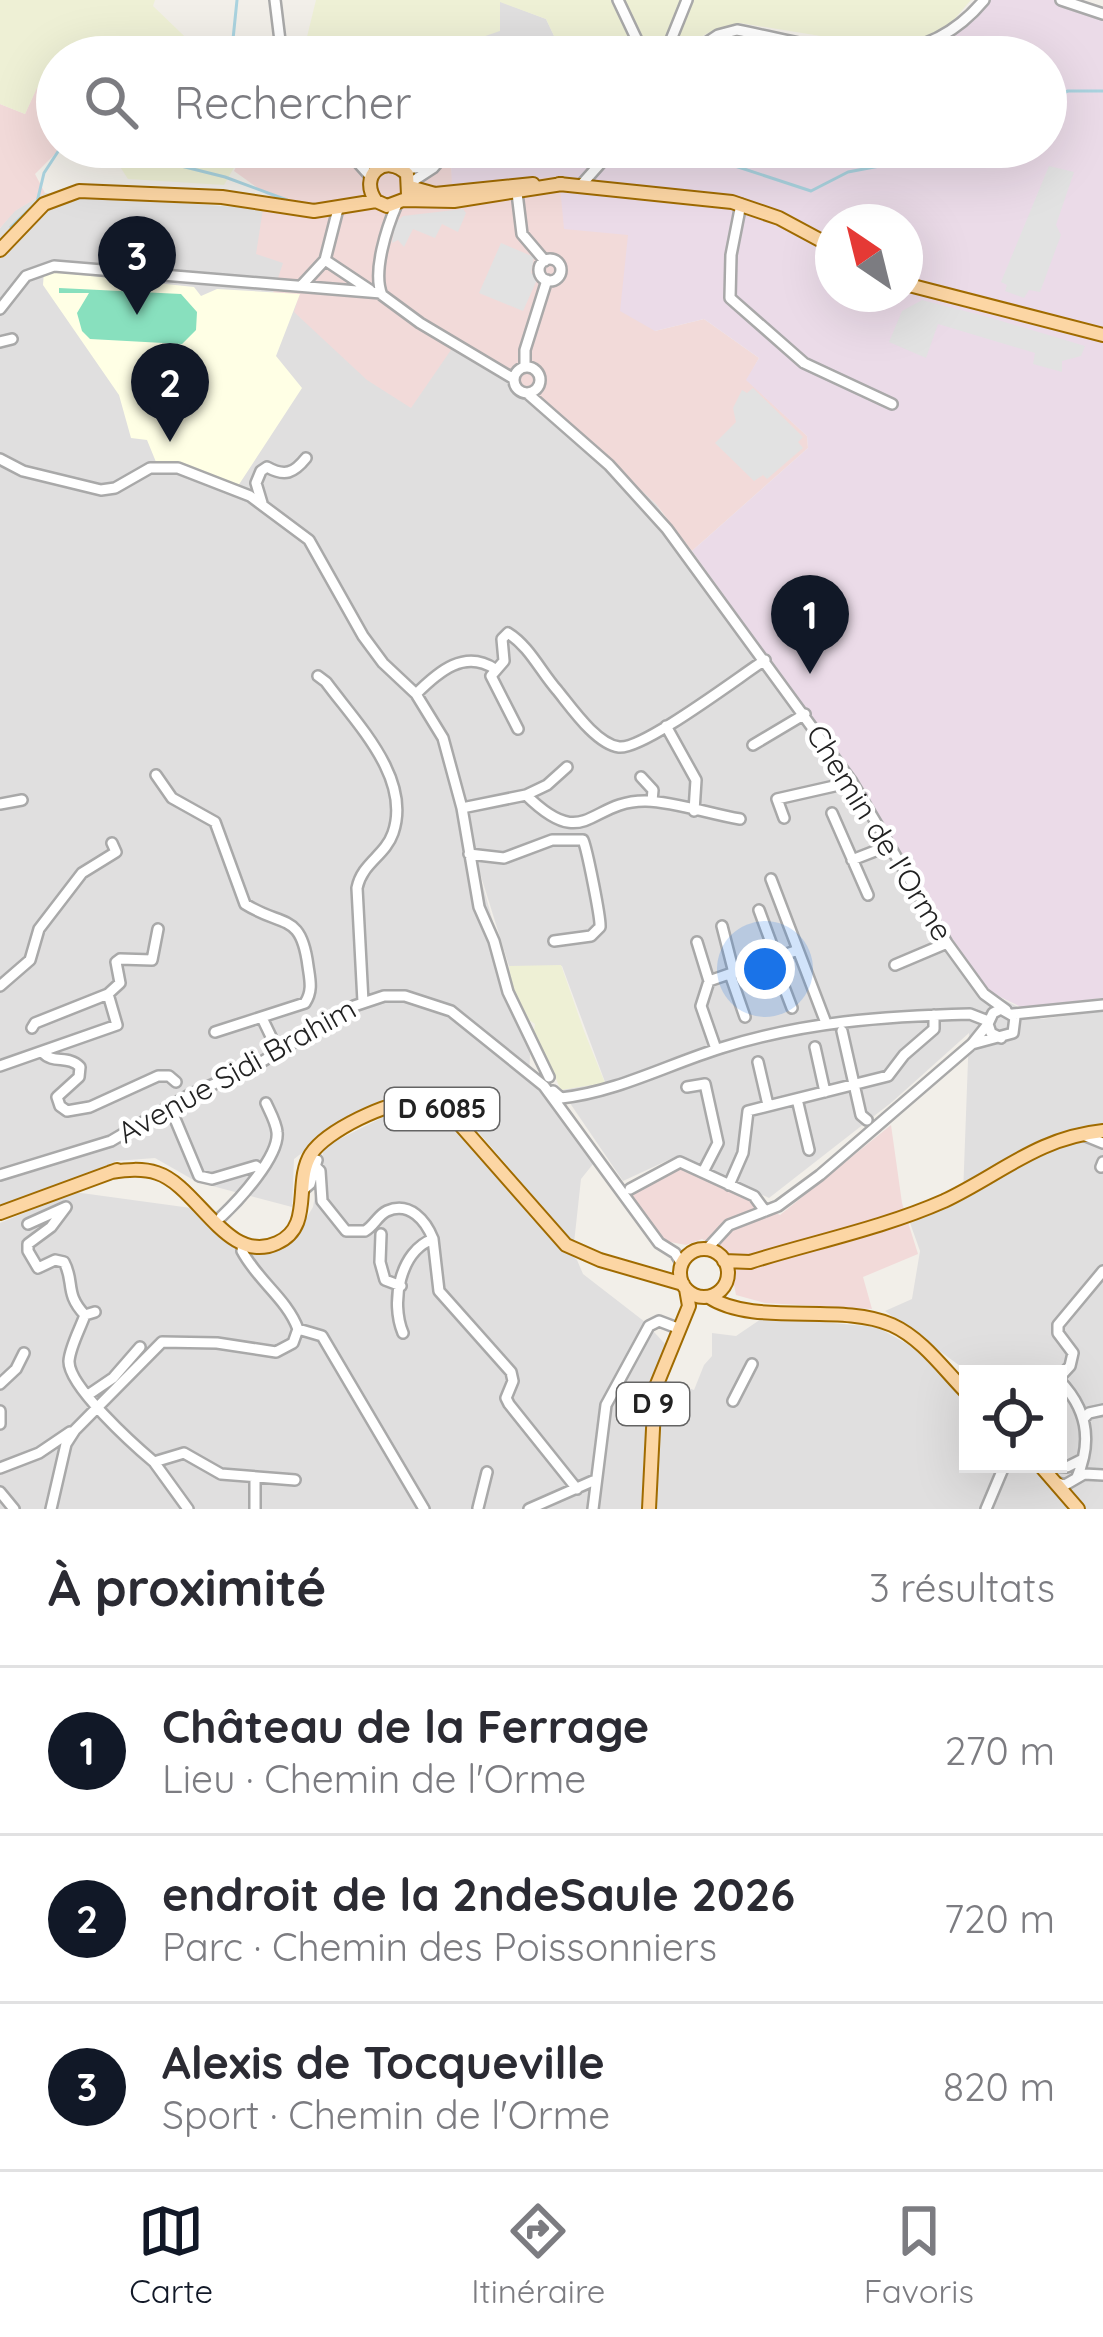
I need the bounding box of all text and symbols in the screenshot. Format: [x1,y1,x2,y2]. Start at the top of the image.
search box [36,36,1067,168]
icon: search [78,69,144,135]
text: Rechercher [174,74,412,130]
north arrow [815,204,923,312]
pin: 3 [98,216,176,315]
pin: 2 [131,343,209,442]
pin: 1 [771,575,849,674]
street label: Chemin de l'Orme [798,717,962,948]
your location [735,939,795,999]
street label: Avenue Sidi Brahim [111,989,362,1151]
road number: D 6085 [385,1088,499,1130]
map controls [959,1365,1067,1473]
button: locate [959,1365,1067,1473]
road number: D 9 [617,1383,689,1425]
text: À proximité [48,1555,326,1619]
text: 3 résultats [869,1563,1055,1612]
text: Château de la Ferrage [162,1698,649,1754]
text: 1 [79,1726,95,1775]
text: 270 m [945,1726,1055,1775]
text: Lieu · Chemin de l'Orme [162,1754,586,1803]
text: endroit de la 2ndeSaule 2026 [162,1866,795,1922]
text: 2 [76,1894,98,1943]
text: 720 m [944,1894,1055,1943]
text: Parc · Chemin des Poissonniers [162,1922,717,1971]
text: Alexis de Tocqueville [162,2034,605,2090]
text: 3 [77,2062,97,2111]
text: 820 m [943,2062,1055,2111]
text: Sport · Chemin de l'Orme [162,2090,610,2139]
tab: Carte [129,2198,213,2311]
tab: Itinéraire [471,2198,606,2311]
tab: Favoris [864,2198,974,2311]

